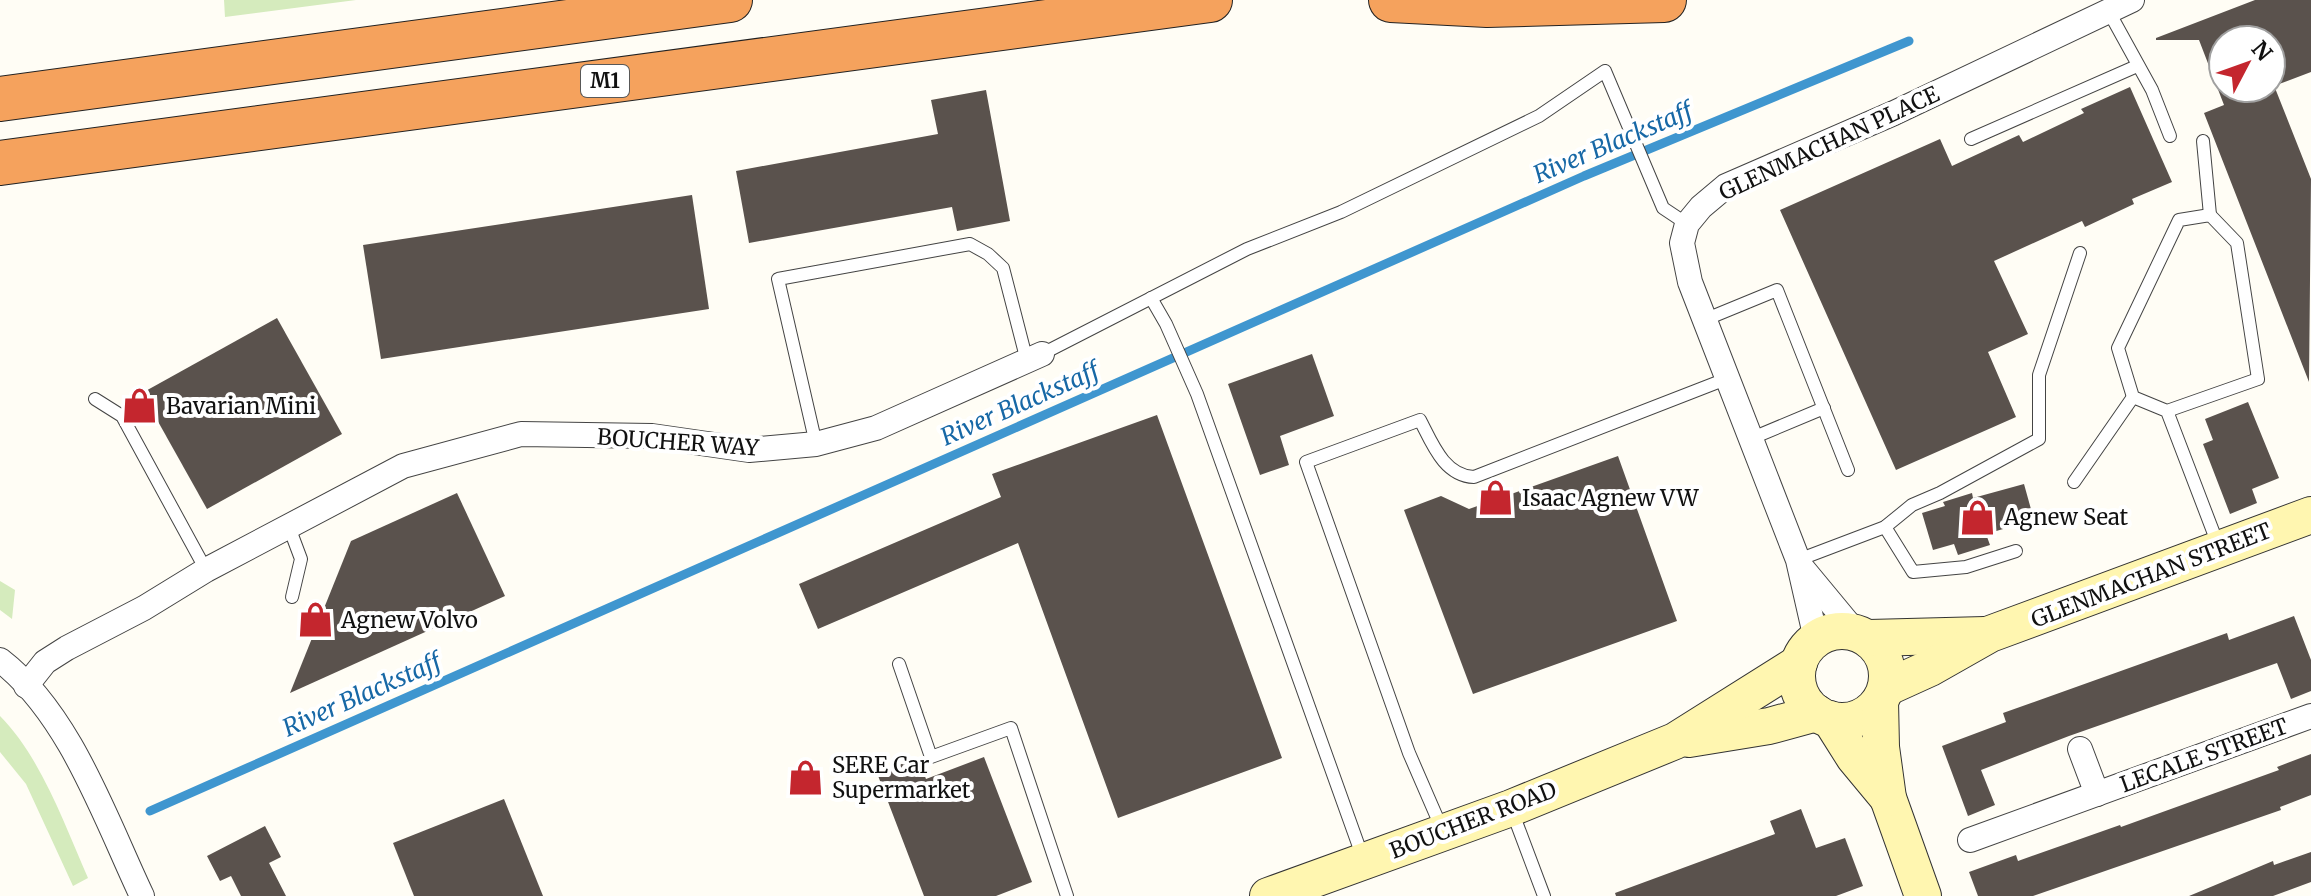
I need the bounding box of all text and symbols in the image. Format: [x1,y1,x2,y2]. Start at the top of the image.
north arrow [2207,24,2287,104]
text: N [2246,35,2279,67]
road number: M1 [581,65,629,97]
street label: GLENMACHAN PLACE [1715,80,1943,206]
water label: River Blackstaff [1529,94,1700,190]
water label: River Blackstaff [936,354,1106,452]
shop icon: Bavarian Mini [121,387,159,425]
place label: Bavarian Mini [166,392,316,420]
street label: BOUCHER WAY [596,422,761,462]
shop icon: Isaac Agnew VW [1477,479,1515,517]
place label: Isaac Agnew VW [1522,484,1700,512]
shop icon: Agnew Seat [1959,498,1997,536]
place label: Agnew Seat [2003,503,2129,531]
street label: GLENMACHAN STREET [2027,516,2275,634]
shop icon: Agnew Volvo [296,601,334,639]
place label: Agnew Volvo [340,606,478,634]
water label: River Blackstaff [278,645,448,743]
street label: LECALE STREET [2116,712,2292,798]
place label: SERE Car Supermarket [832,751,971,804]
shop icon: SERE Car Supermarket [787,759,825,797]
street label: BOUCHER ROAD [1386,775,1560,865]

